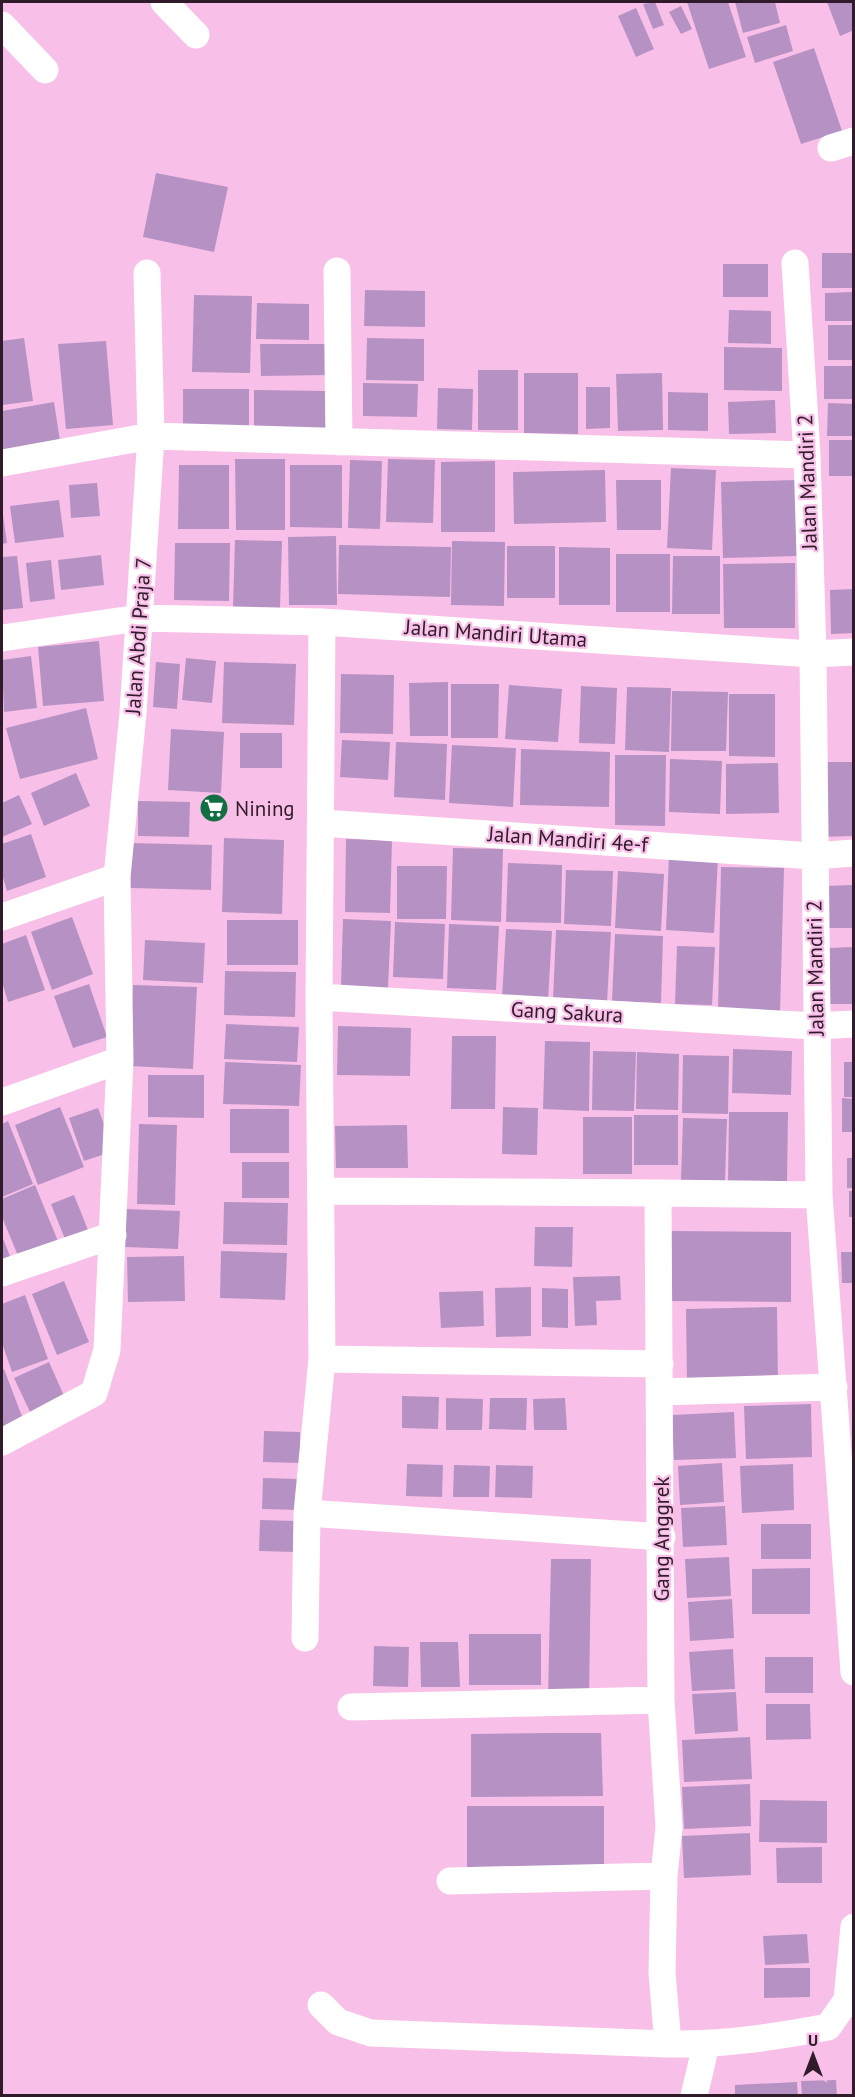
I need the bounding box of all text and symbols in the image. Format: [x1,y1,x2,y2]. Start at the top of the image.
street label: Jalan Mandiri 2 [791,414,823,551]
street label: Jalan Abdi Praja 7 [119,557,157,716]
street label: Jalan Mandiri Utama [403,613,588,653]
supermarket icon: Nining [198,792,230,824]
place label: Nining [235,795,295,822]
street label: Jalan Mandiri 4e-f [486,820,650,858]
street label: Jalan Mandiri 2 [800,900,830,1037]
street label: Gang Sakura [510,996,624,1028]
street label: Gang Anggrek [648,1476,675,1602]
north arrow [783,2025,843,2085]
text: U [808,2030,818,2050]

